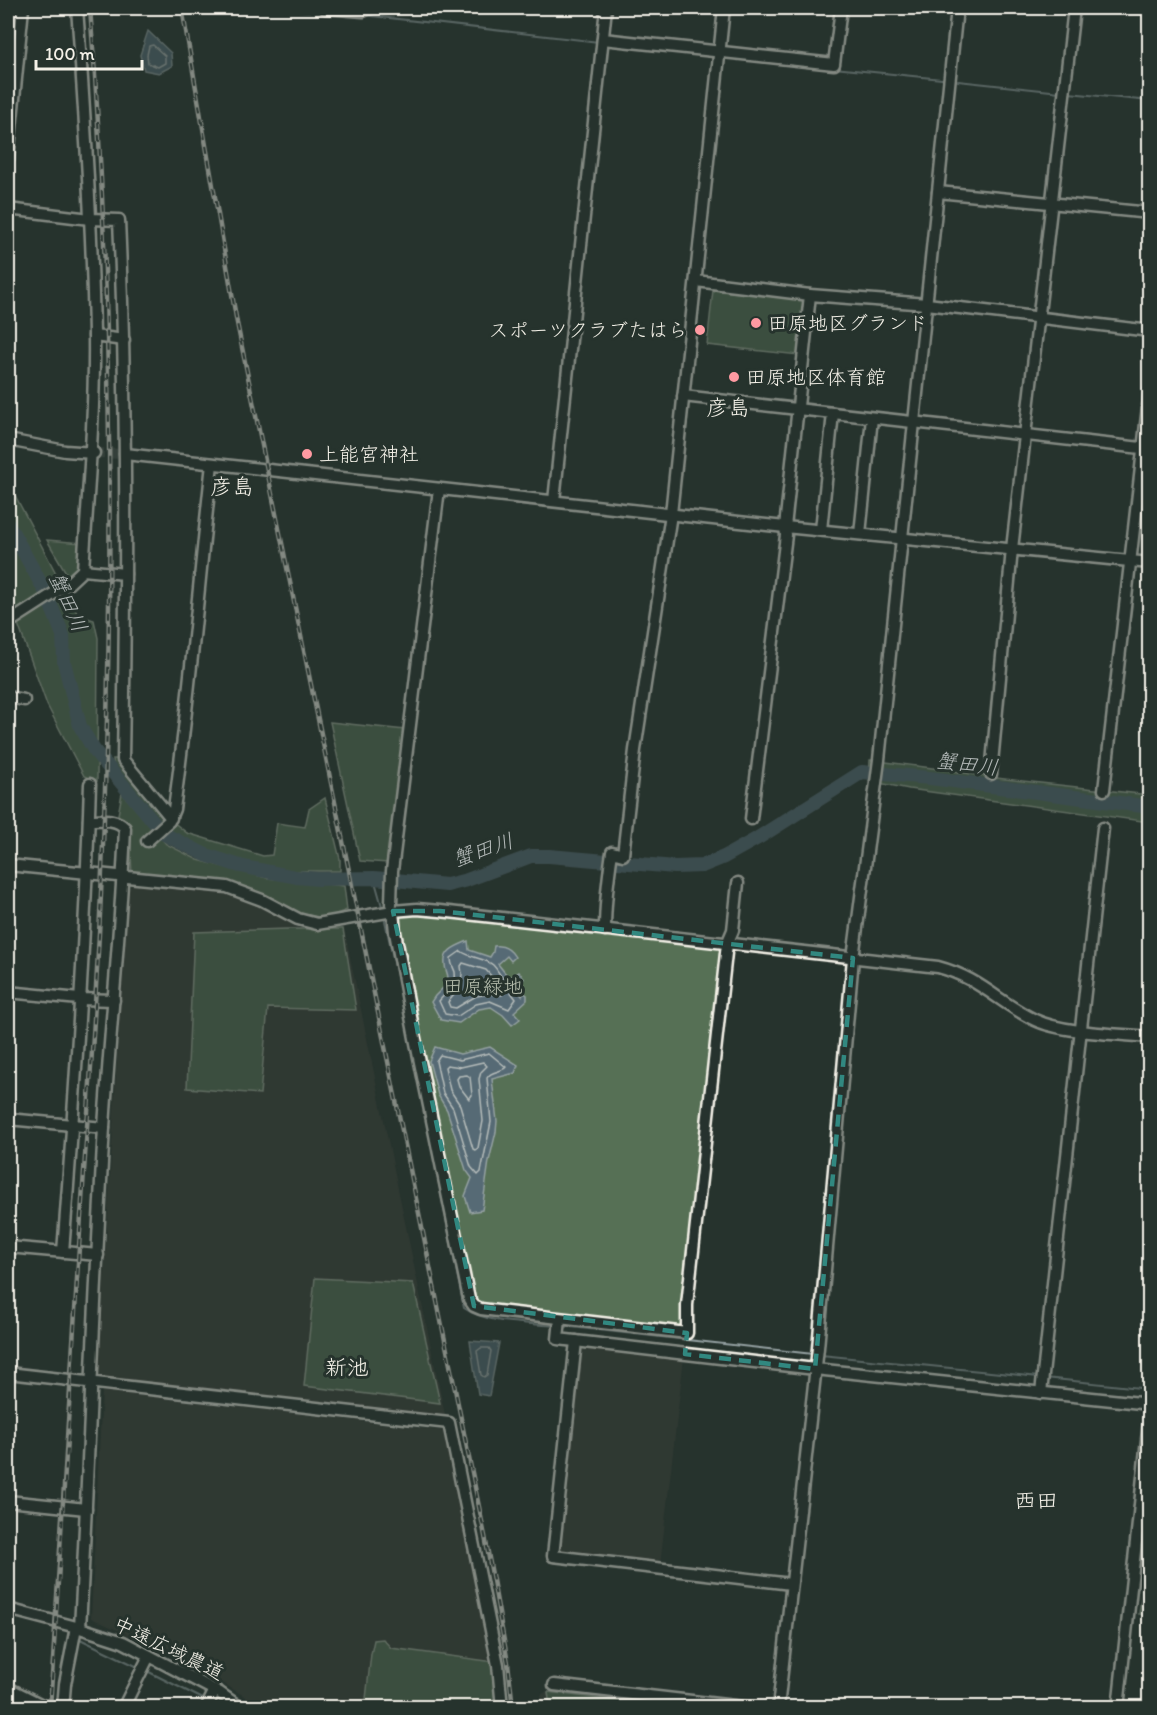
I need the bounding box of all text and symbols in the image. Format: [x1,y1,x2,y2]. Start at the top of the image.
scale bar [36,33,142,71]
text: 100 m [45,43,95,65]
place label: 田原地区グランド [768,311,928,335]
marker: 田原地区グランド [749,316,763,330]
place label: スポーツクラブたはら [488,318,688,342]
marker: スポーツクラブたはら [693,323,707,337]
place label: 田原地区体育館 [746,365,886,389]
marker: 田原地区体育館 [727,370,741,384]
district label: 彦島 [706,394,750,421]
place label: 上能宮神社 [319,442,419,466]
marker: 上能宮神社 [300,447,314,461]
district label: 彦島 [210,473,254,500]
water label: 蟹田川 [44,568,93,636]
water label: 蟹田川 [934,747,1000,780]
water label: 蟹田川 [449,827,517,872]
park label: 田原緑地 [443,974,523,998]
district label: 新池 [325,1354,369,1381]
district label: 西田 [1014,1487,1058,1514]
street label: 中遠広域農道 [110,1611,228,1685]

